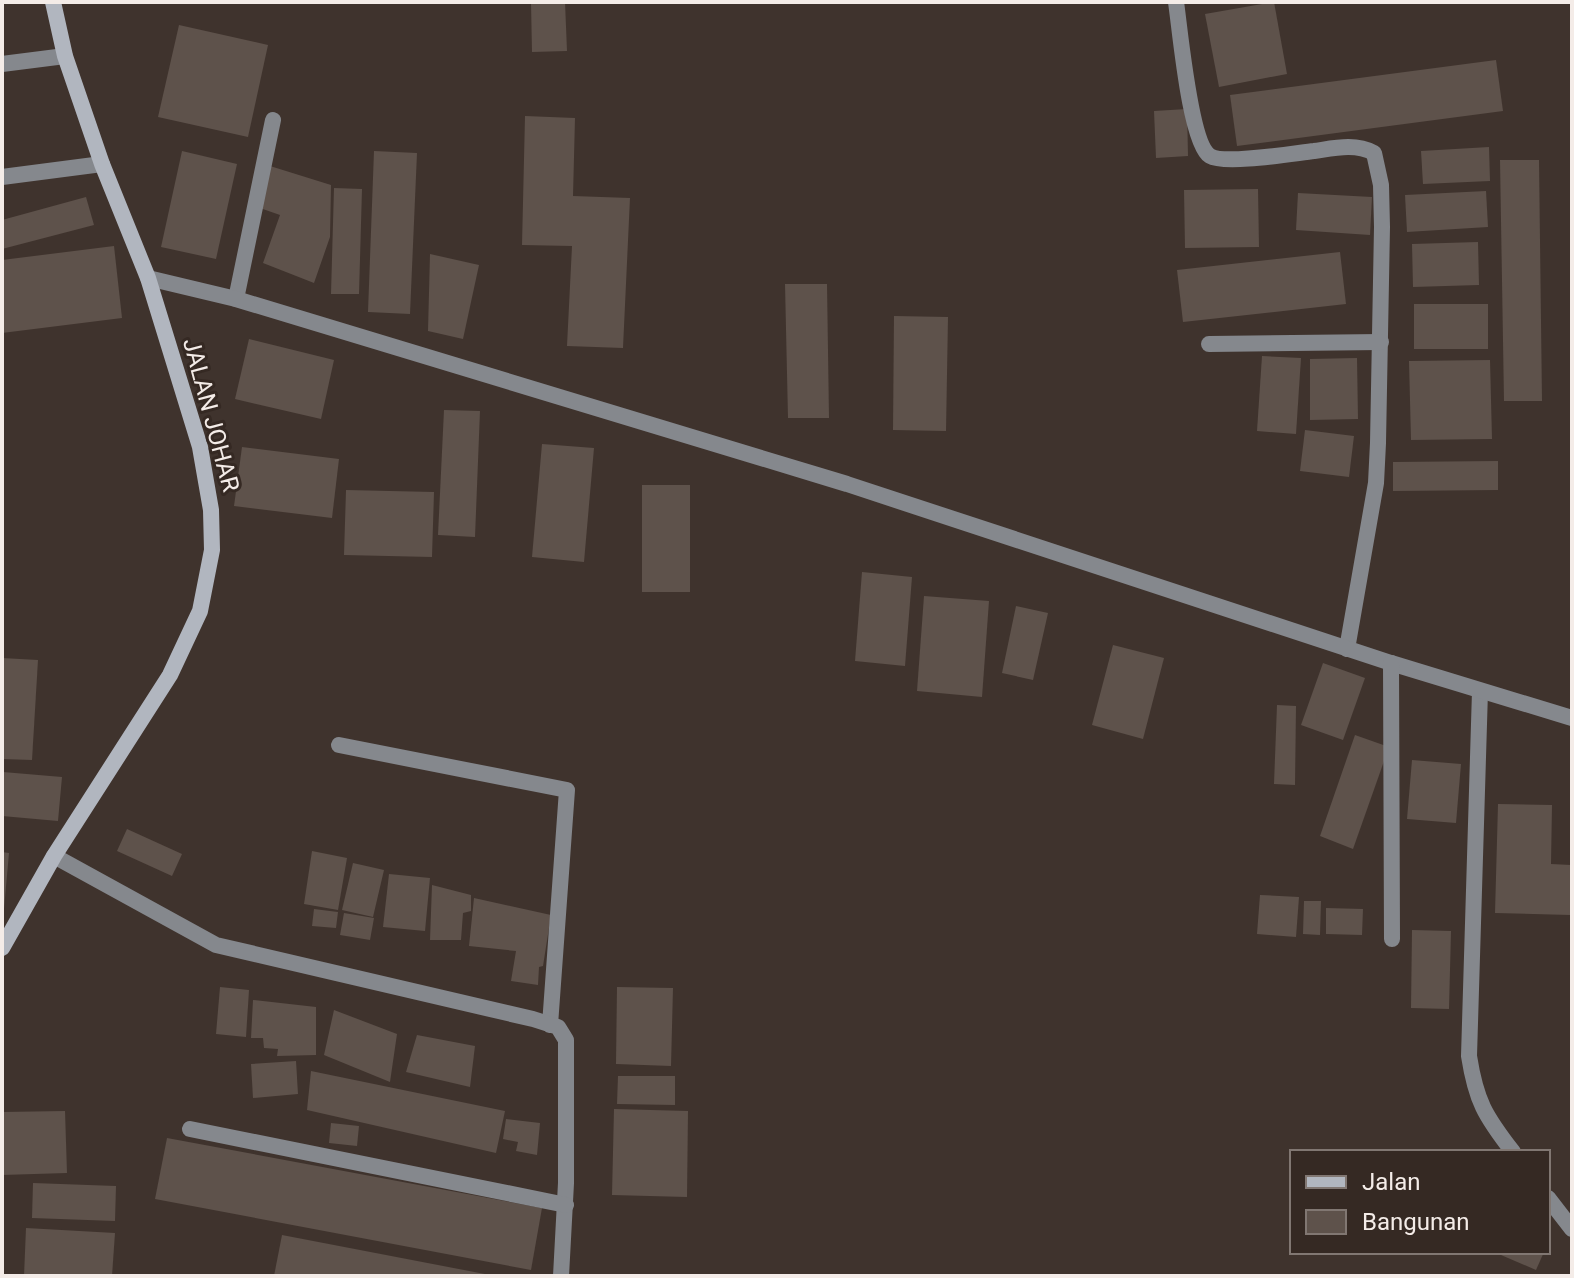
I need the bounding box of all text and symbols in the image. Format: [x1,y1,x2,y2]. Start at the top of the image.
street label: JALAN JOHAR [177,335,245,495]
legend [1290,1150,1550,1254]
text: Jalan [1362,1168,1420,1196]
text: Bangunan [1362,1208,1470,1236]

